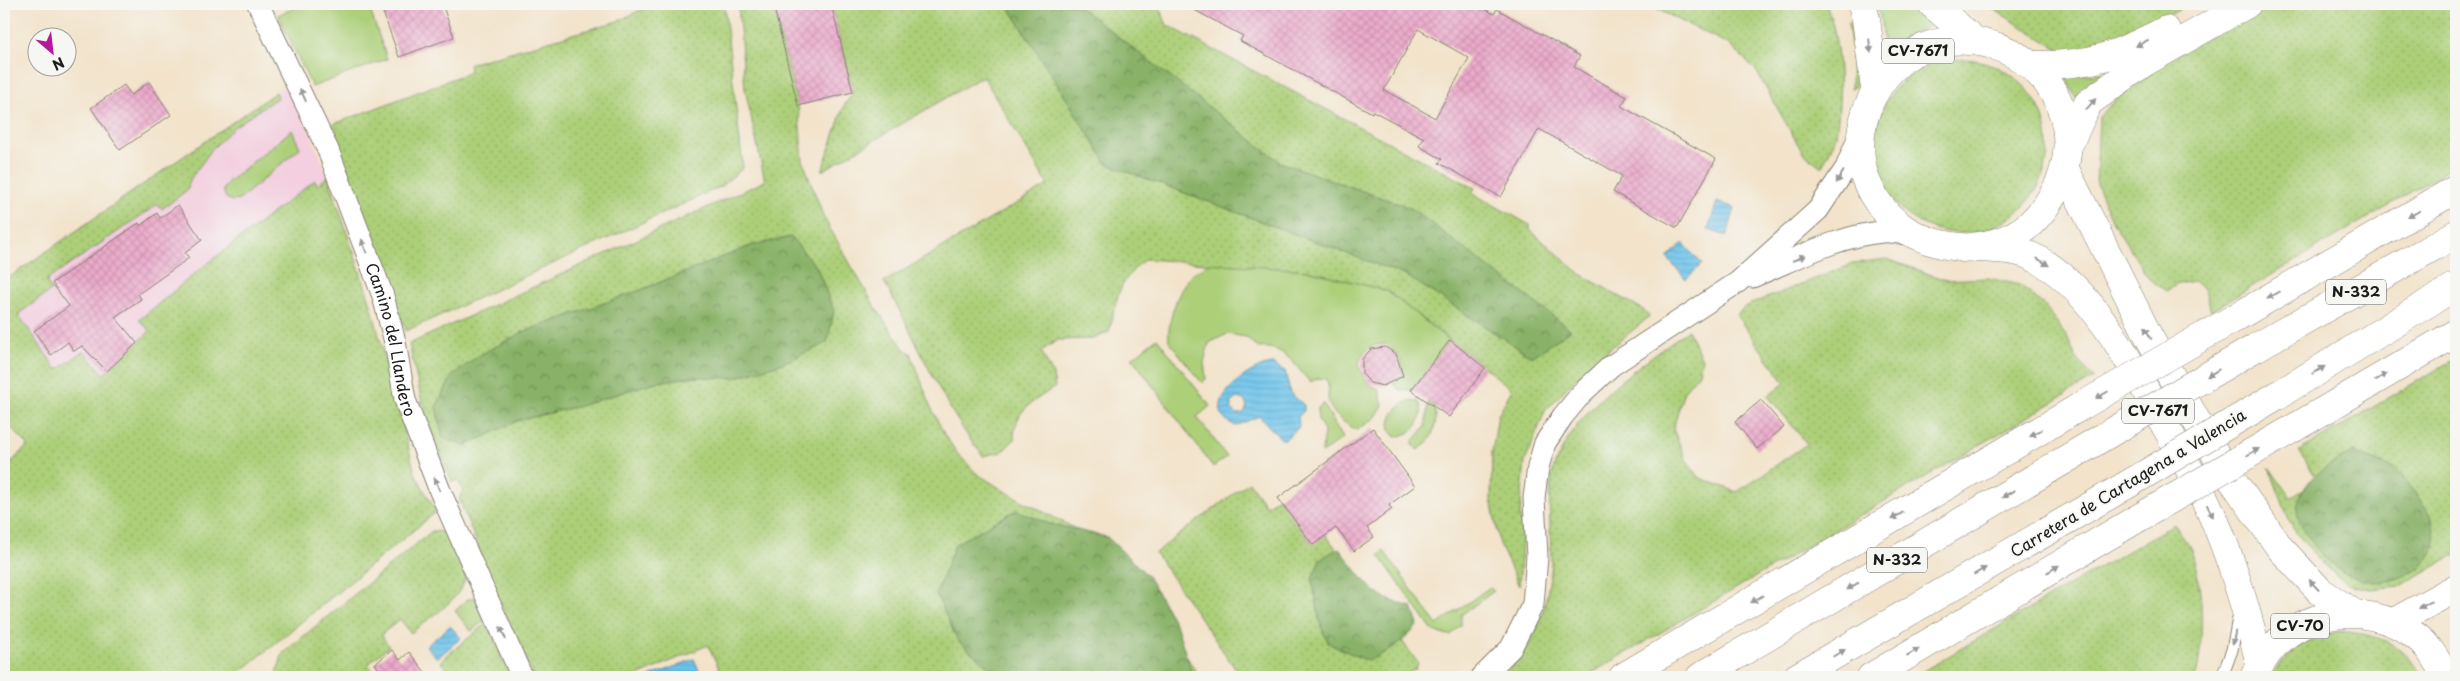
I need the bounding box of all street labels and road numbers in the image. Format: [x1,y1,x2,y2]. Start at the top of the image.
road number: CV-7671 [1882,38,1954,64]
street label: Camino del Llandero [360,259,423,420]
road number: N-332 [2326,280,2386,304]
road number: CV-7671 [2122,398,2194,424]
street label: Carretera de Cartagena a Valencia [2005,402,2250,562]
road number: N-332 [1867,548,1927,572]
road number: CV-70 [2271,614,2329,638]

